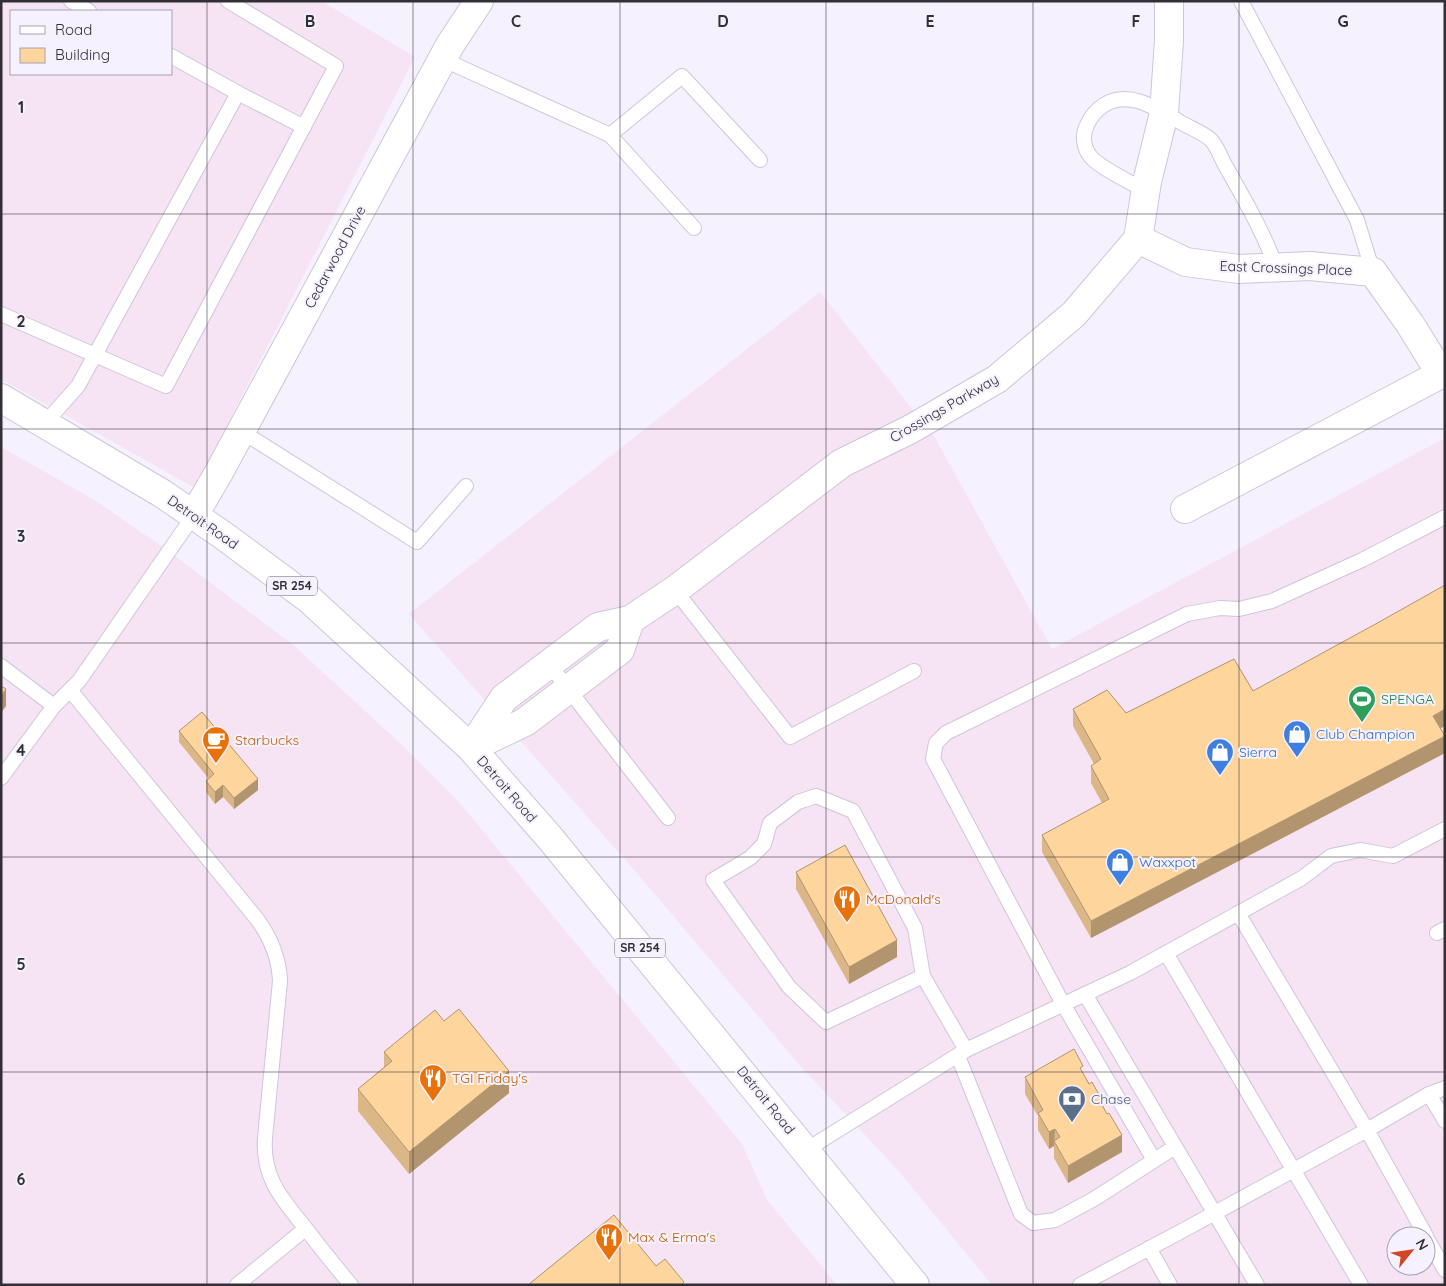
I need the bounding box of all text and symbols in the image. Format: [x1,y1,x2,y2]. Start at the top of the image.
legend [10,10,172,75]
text: B [305,11,315,31]
text: C [511,11,521,31]
text: D [717,11,729,31]
text: E [925,11,935,31]
text: F [1132,11,1141,31]
text: G [1337,11,1349,31]
text: Road [55,20,92,39]
text: Building [55,45,110,64]
text: 1 [18,97,24,117]
street label: Cedarwood Drive [300,203,370,311]
street label: East Crossings Place [1219,257,1353,279]
text: 2 [16,311,26,331]
street label: Crossings Parkway [886,370,1002,446]
street label: Detroit Road [164,491,242,553]
text: 3 [17,526,25,546]
road number: SR 254 [267,576,317,596]
sports icon: SPENGA [1347,684,1377,723]
place label: SPENGA [1381,690,1434,708]
shop icon: Club Champion [1282,719,1312,758]
cafe icon: Starbucks [201,725,231,764]
place label: Club Champion [1316,725,1415,743]
place label: Starbucks [235,731,299,749]
shop icon: Sierra [1205,737,1235,776]
text: 4 [16,740,26,760]
place label: Sierra [1239,743,1277,761]
street label: Detroit Road [473,752,541,826]
shop icon: Waxxpot [1105,847,1135,886]
place label: Waxxpot [1139,853,1196,871]
restaurant icon: McDonald's [832,884,862,923]
place label: McDonald's [866,890,941,908]
road number: SR 254 [615,938,665,958]
text: 5 [16,954,26,974]
street label: Detroit Road [733,1062,799,1138]
restaurant icon: TGI Friday's [418,1063,448,1102]
place label: TGI Friday's [452,1069,528,1087]
bank icon: Chase [1057,1084,1087,1123]
place label: Chase [1091,1090,1131,1108]
text: 6 [17,1169,26,1189]
restaurant icon: Max & Erma's [594,1222,624,1261]
north arrow [1386,1226,1436,1276]
place label: Max & Erma's [628,1228,716,1246]
text: N [1412,1236,1433,1253]

